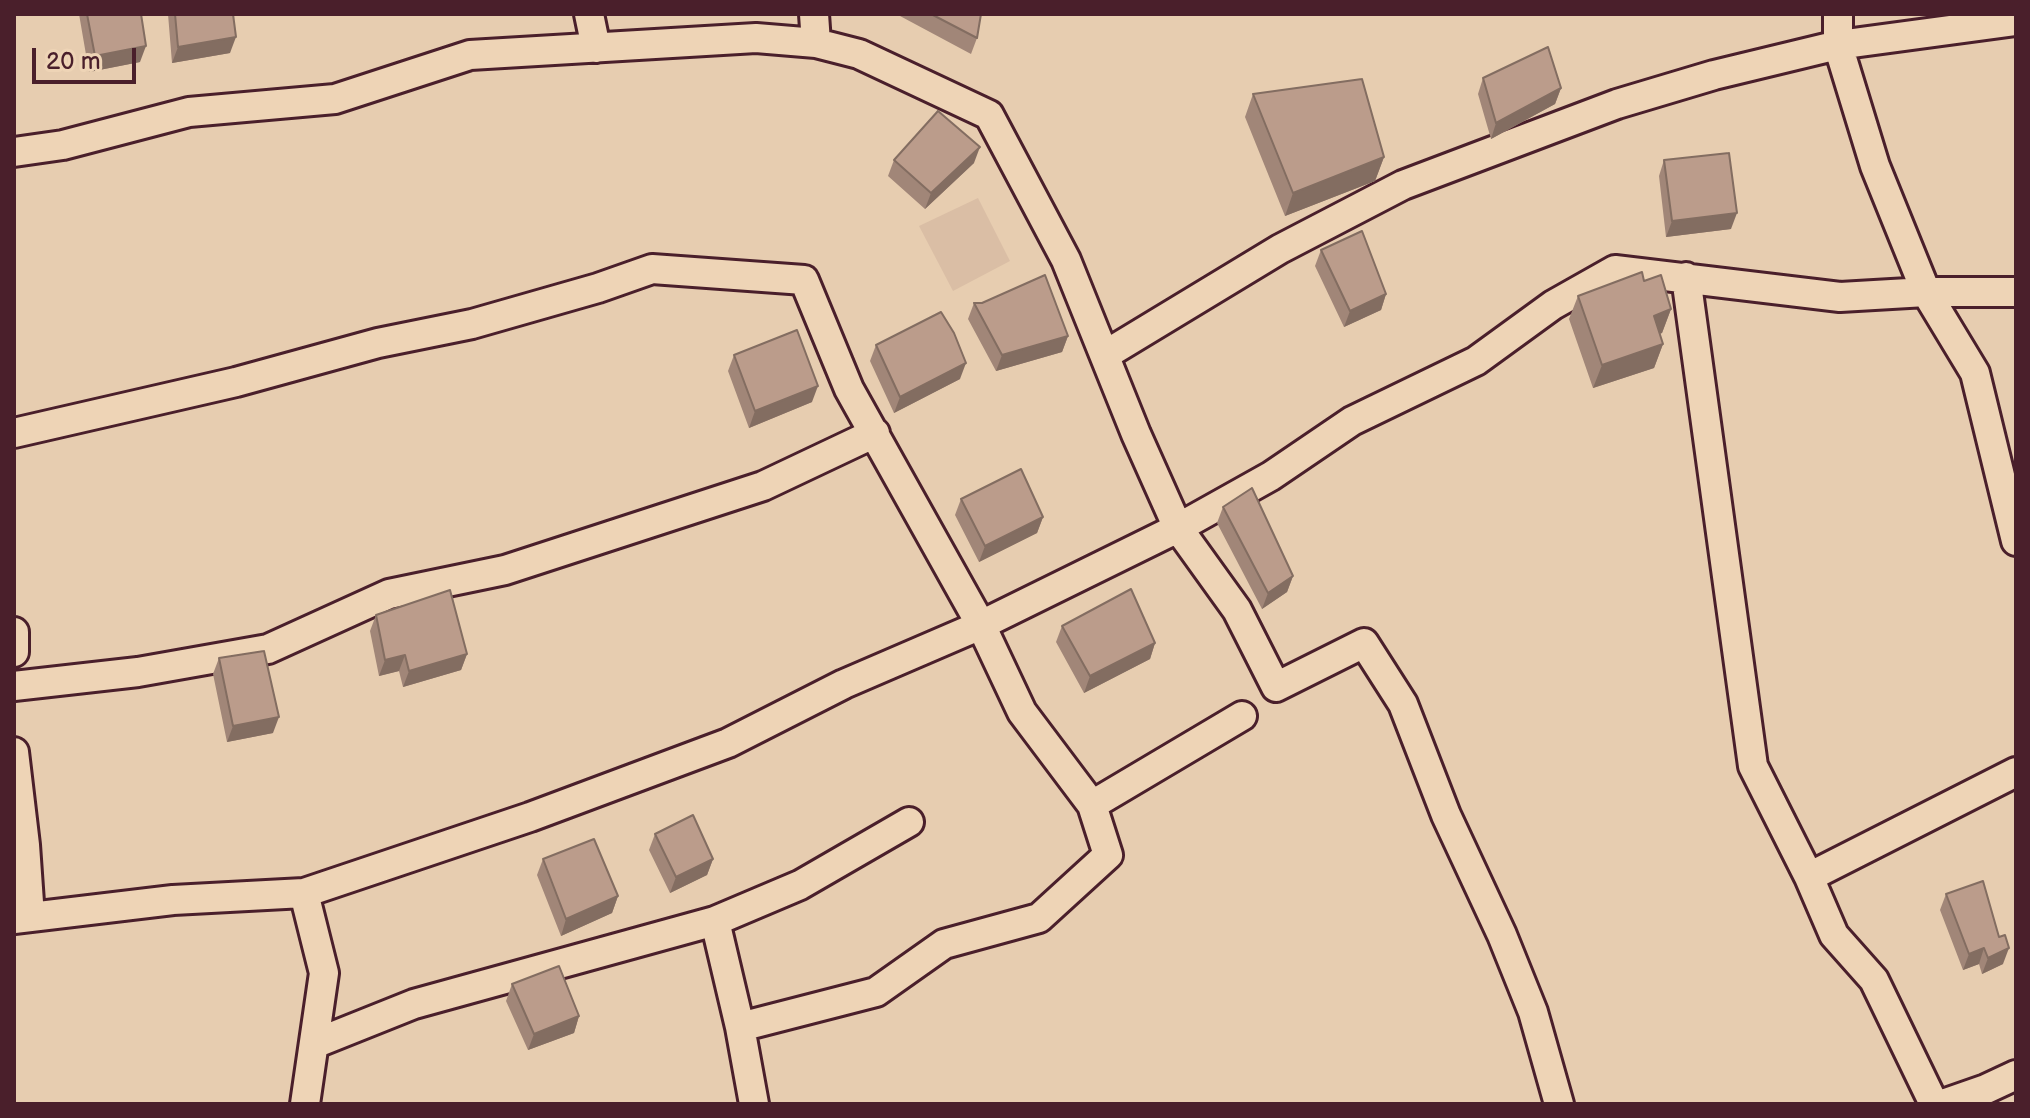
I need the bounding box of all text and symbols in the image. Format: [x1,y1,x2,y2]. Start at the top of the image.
scale bar [36,32,140,82]
text: 20 m [46,47,101,76]

